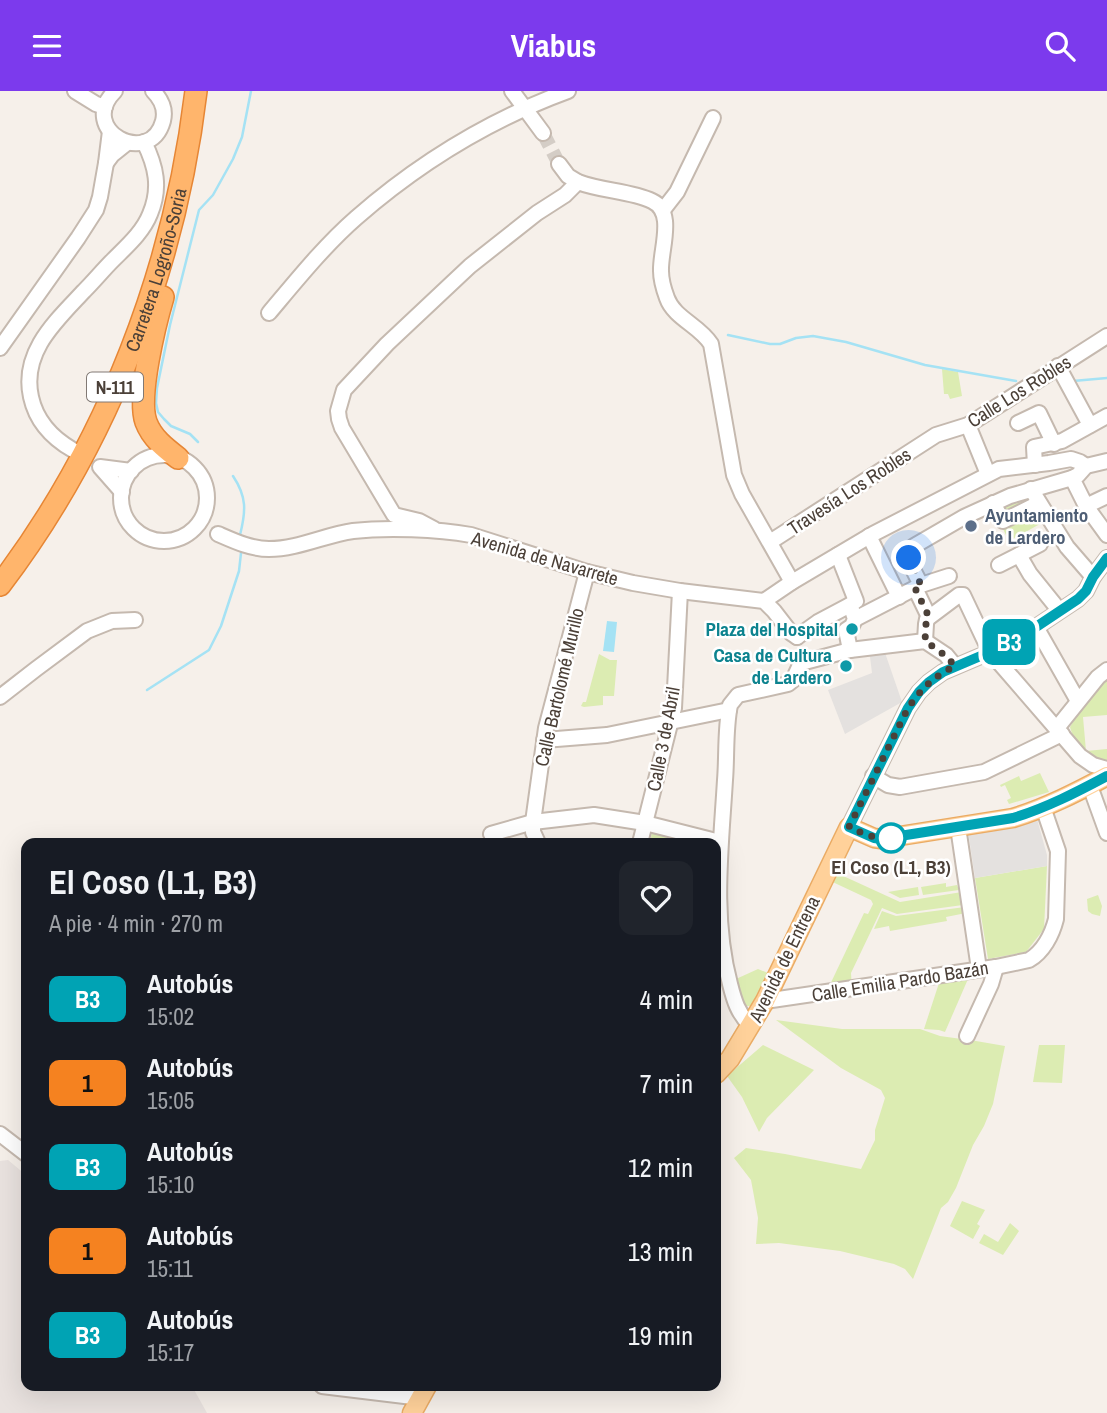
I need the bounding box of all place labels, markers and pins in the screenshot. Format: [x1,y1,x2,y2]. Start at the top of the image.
place label: Ayuntamiento de Lardero [985,502,1088,550]
marker: Ayuntamiento de Lardero [963,518,979,534]
place label: Plaza del Hospital [706,616,838,642]
marker: Plaza del Hospital [844,621,860,637]
place label: Casa de Cultura de Lardero [713,642,832,690]
marker: Casa de Cultura de Lardero [838,658,854,674]
marker: El Coso (L1, B3) [876,823,906,853]
place label: El Coso (L1, B3) [831,854,951,880]

